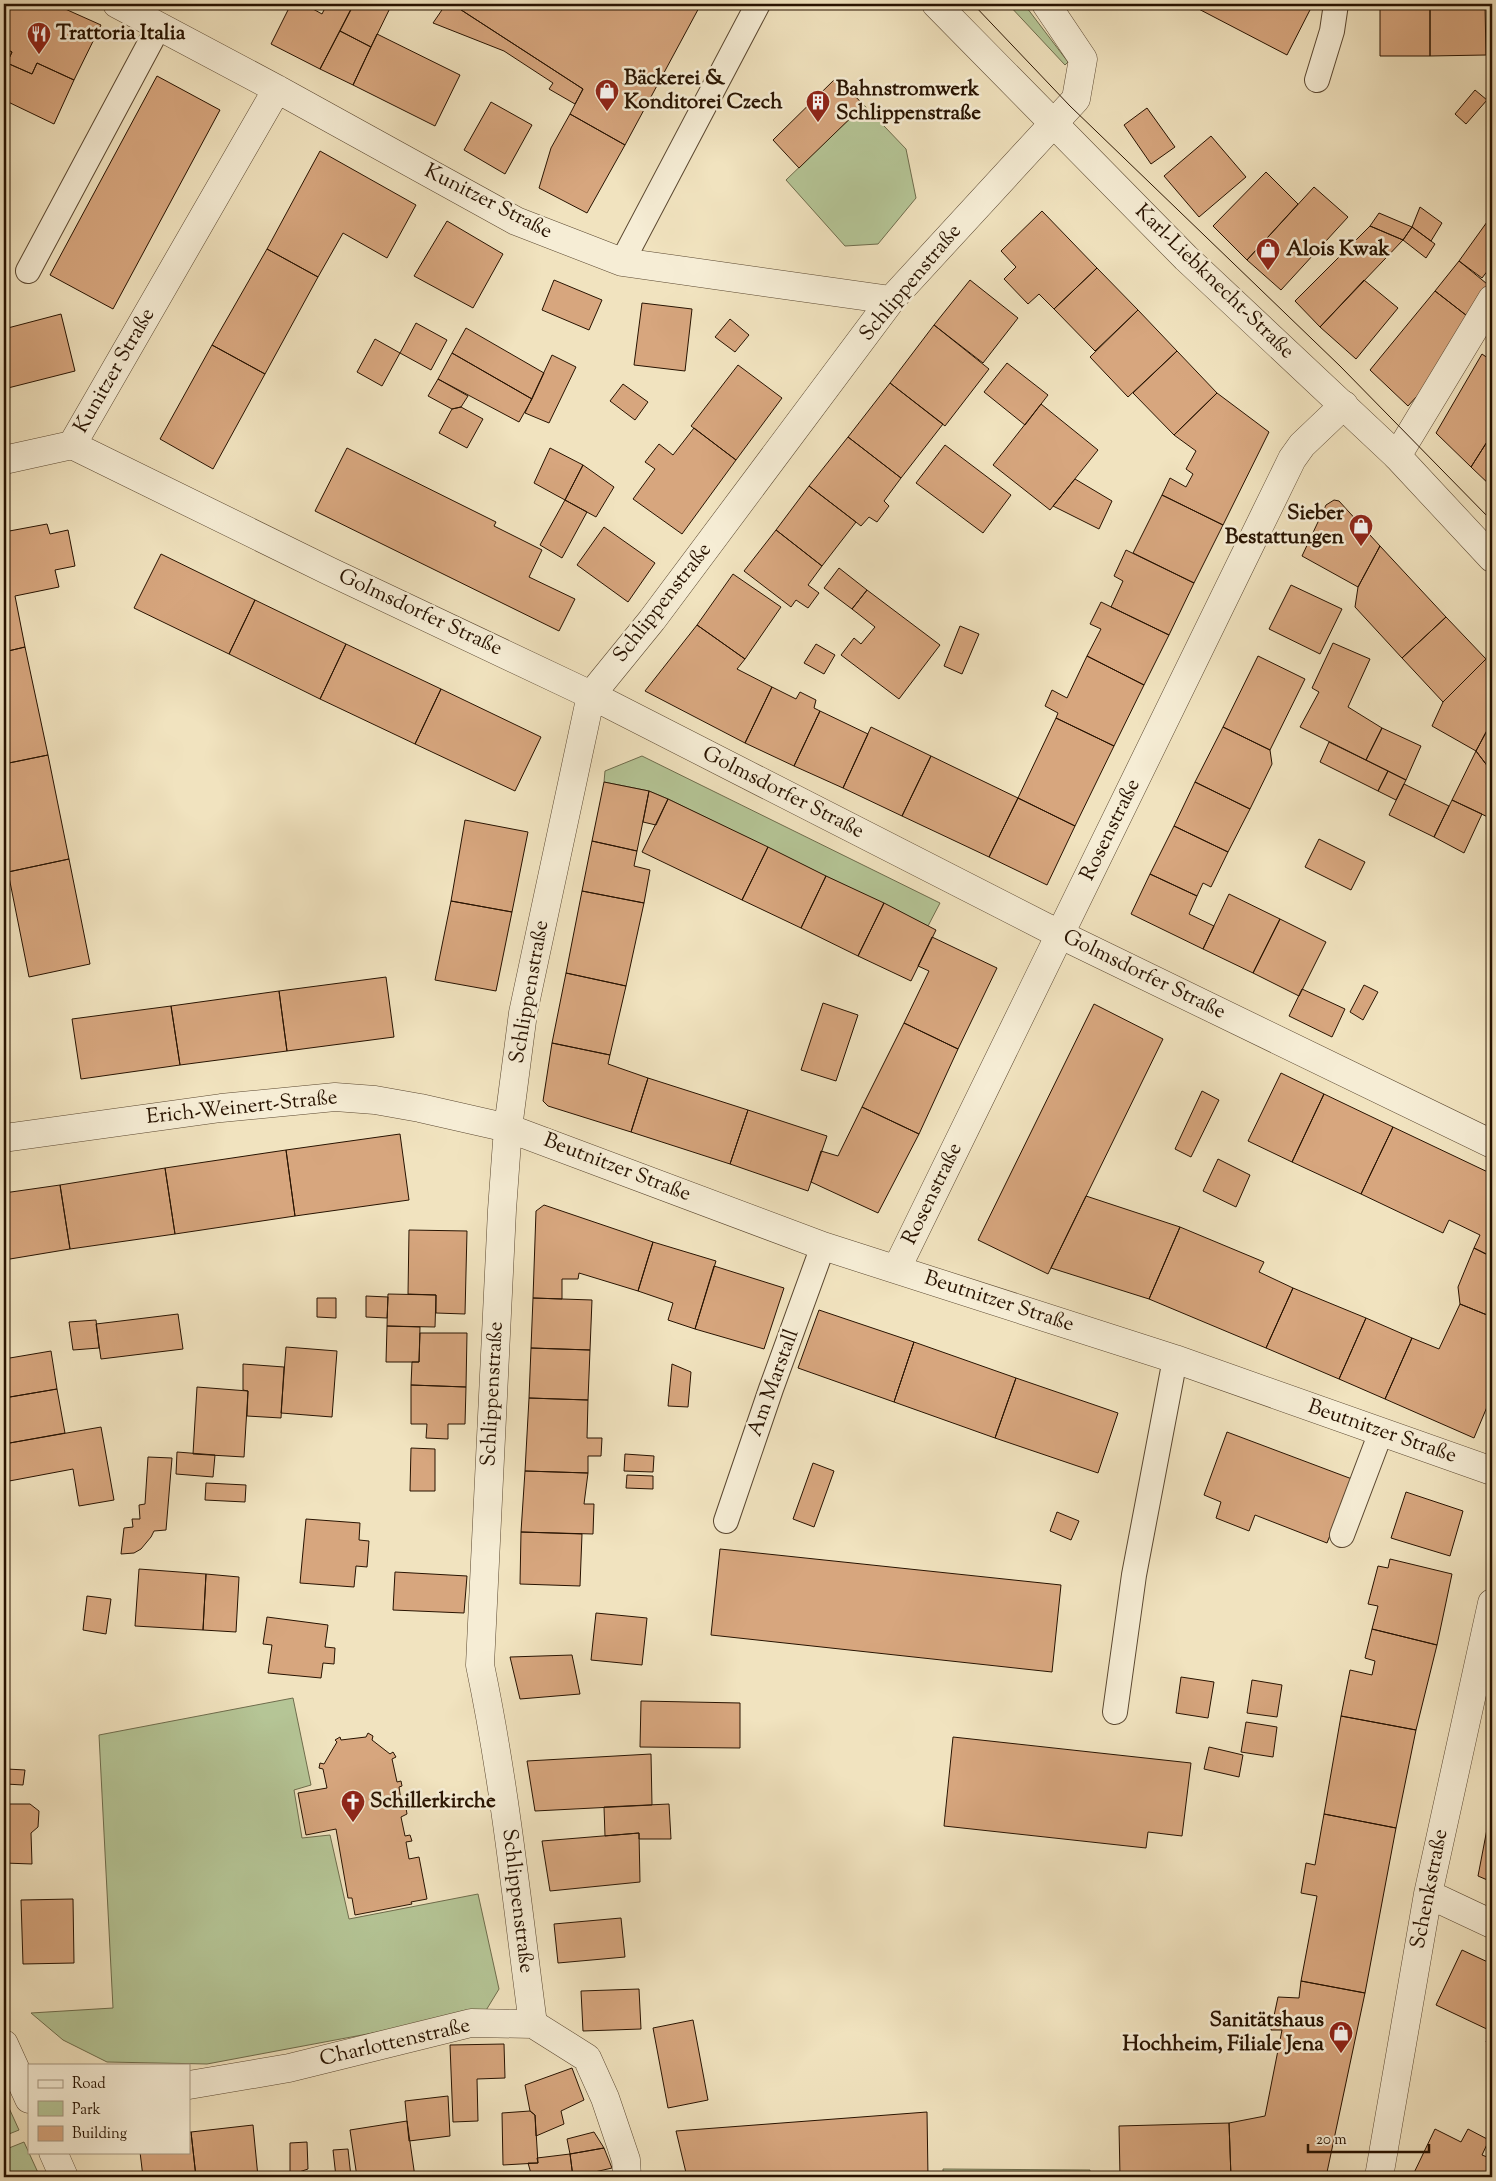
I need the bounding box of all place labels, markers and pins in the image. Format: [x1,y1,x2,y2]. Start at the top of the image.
place label: Trattoria Italia [56,19,186,49]
restaurant icon: Trattoria Italia [26,21,52,55]
place label: Bäckerei & Konditorei Czech [624,64,783,118]
place label: Bahnstromwerk Schlippenstraße [836,75,981,129]
shop icon: Bäckerei & Konditorei Czech [594,78,620,112]
building icon: Bahnstromwerk Schlippenstraße [805,89,831,123]
place label: Alois Kwak [1286,235,1390,265]
shop icon: Alois Kwak [1255,237,1281,271]
place label: Sieber Bestattungen [1225,499,1345,553]
shop icon: Sieber Bestattungen [1348,513,1374,547]
place label: Schillerkirche [370,1787,496,1817]
church icon: Schillerkirche [340,1789,366,1823]
place label: Sanitätshaus Hochheim, Filiale Jena [1123,2006,1324,2060]
shop icon: Sanitätshaus Hochheim, Filiale Jena [1328,2020,1354,2054]

